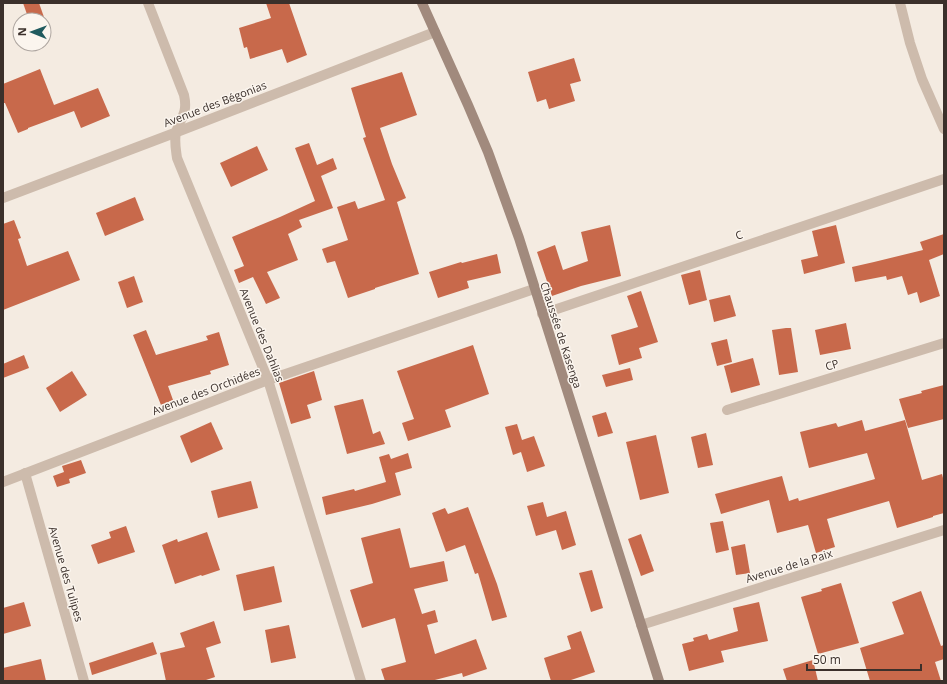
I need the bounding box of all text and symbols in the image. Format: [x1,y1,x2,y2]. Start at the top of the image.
north arrow [12,12,52,52]
text: N [14,27,29,36]
street label: Avenue des Bégonias [161,77,268,130]
street label: C [733,226,745,243]
street label: Chaussée de Kasenga [537,280,586,390]
street label: Avenue des Dahlias [237,286,288,384]
street label: CP [823,355,841,374]
street label: Avenue des Orchidées [150,363,262,418]
street label: Avenue des Tulipes [46,524,87,623]
street label: Avenue de la Paix [744,545,834,586]
scale bar [807,646,921,672]
text: 50 m [813,651,841,668]

